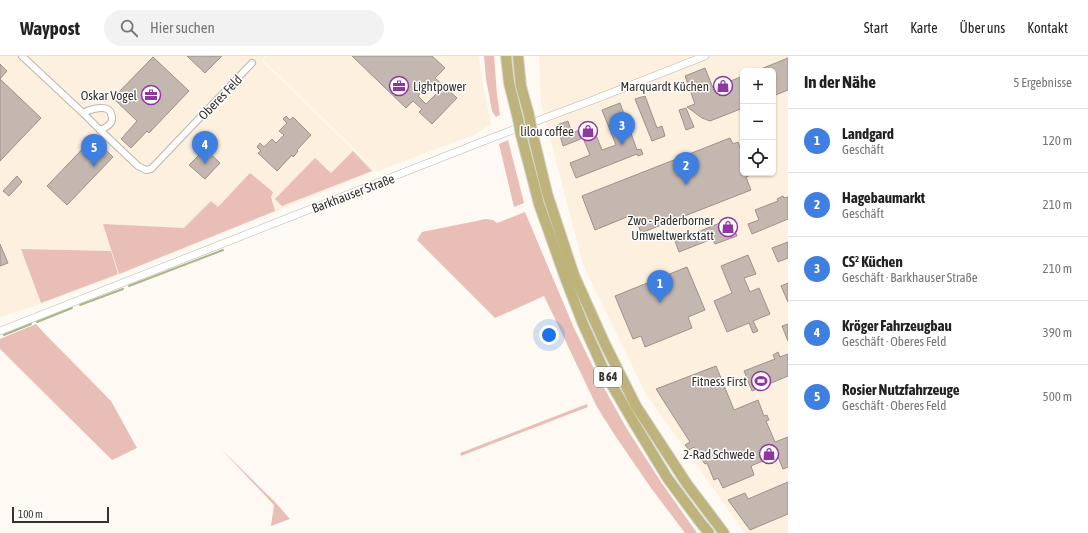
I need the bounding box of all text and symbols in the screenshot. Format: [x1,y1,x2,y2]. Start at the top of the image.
search box [104,10,384,46]
text: Waypost [20,17,80,39]
icon: search [118,17,140,39]
text: Hier suchen [150,19,215,36]
text: Start [864,20,888,36]
text: Karte [910,20,938,36]
text: Über uns [960,20,1005,36]
text: Kontakt [1027,20,1068,36]
map controls [740,68,776,176]
button: + [740,68,776,104]
street label: Oberes Feld [195,72,245,123]
text: In der Nähe [804,72,876,92]
office icon: Lightpower [388,75,410,97]
shop icon: Marquardt Küchen [712,75,734,97]
text: 5 Ergebnisse [1013,75,1072,90]
place label: Lightpower [413,79,466,94]
place label: Marquardt Küchen [621,79,709,94]
office icon: Oskar Vogel [140,84,162,106]
place label: Oskar Vogel [81,88,138,103]
button: − [740,104,776,140]
pin: 3 [609,112,635,145]
shop icon: lilou coffee [577,120,599,142]
place label: lilou coffee [520,124,574,139]
text: Landgard [842,125,894,142]
pin: 4 [192,131,218,164]
text: 1 [814,133,820,148]
text: 120 m [1043,133,1072,148]
pin: 5 [81,134,107,167]
button: locate [740,140,776,176]
text: Geschäft [842,142,884,157]
pin: 2 [673,152,699,185]
street label: Barkhauser Straße [310,171,397,216]
text: Hagebaumarkt [842,189,925,206]
text: 2 [814,197,820,212]
text: 210 m [1043,197,1072,212]
text: Geschäft [842,206,884,221]
place label: Zwo - Paderborner Umweltwerkstatt [627,213,714,243]
shop icon: Zwo - Paderborner Umweltwerkstatt [717,216,739,238]
text: CS² Küchen [842,253,903,270]
text: 3 [814,261,820,276]
text: 210 m [1043,261,1072,276]
pin: 1 [647,270,673,303]
text: Geschäft · Barkhauser Straße [842,270,978,285]
text: Kröger Fahrzeugbau [842,317,952,334]
your location [539,325,559,345]
text: 4 [814,325,820,340]
text: 390 m [1043,325,1072,340]
text: Geschäft · Oberes Feld [842,334,946,349]
road number: B 64 [594,367,622,387]
sports icon: Fitness First [750,370,772,392]
place label: Fitness First [691,374,747,389]
text: Rosier Nutzfahrzeuge [842,381,959,398]
text: 5 [814,389,820,404]
text: 500 m [1043,389,1072,404]
text: Geschäft · Oberes Feld [842,398,946,413]
shop icon: 2-Rad Schwede [758,443,780,465]
place label: 2-Rad Schwede [683,447,755,462]
scale bar [12,505,109,524]
text: 100 m [18,508,43,520]

